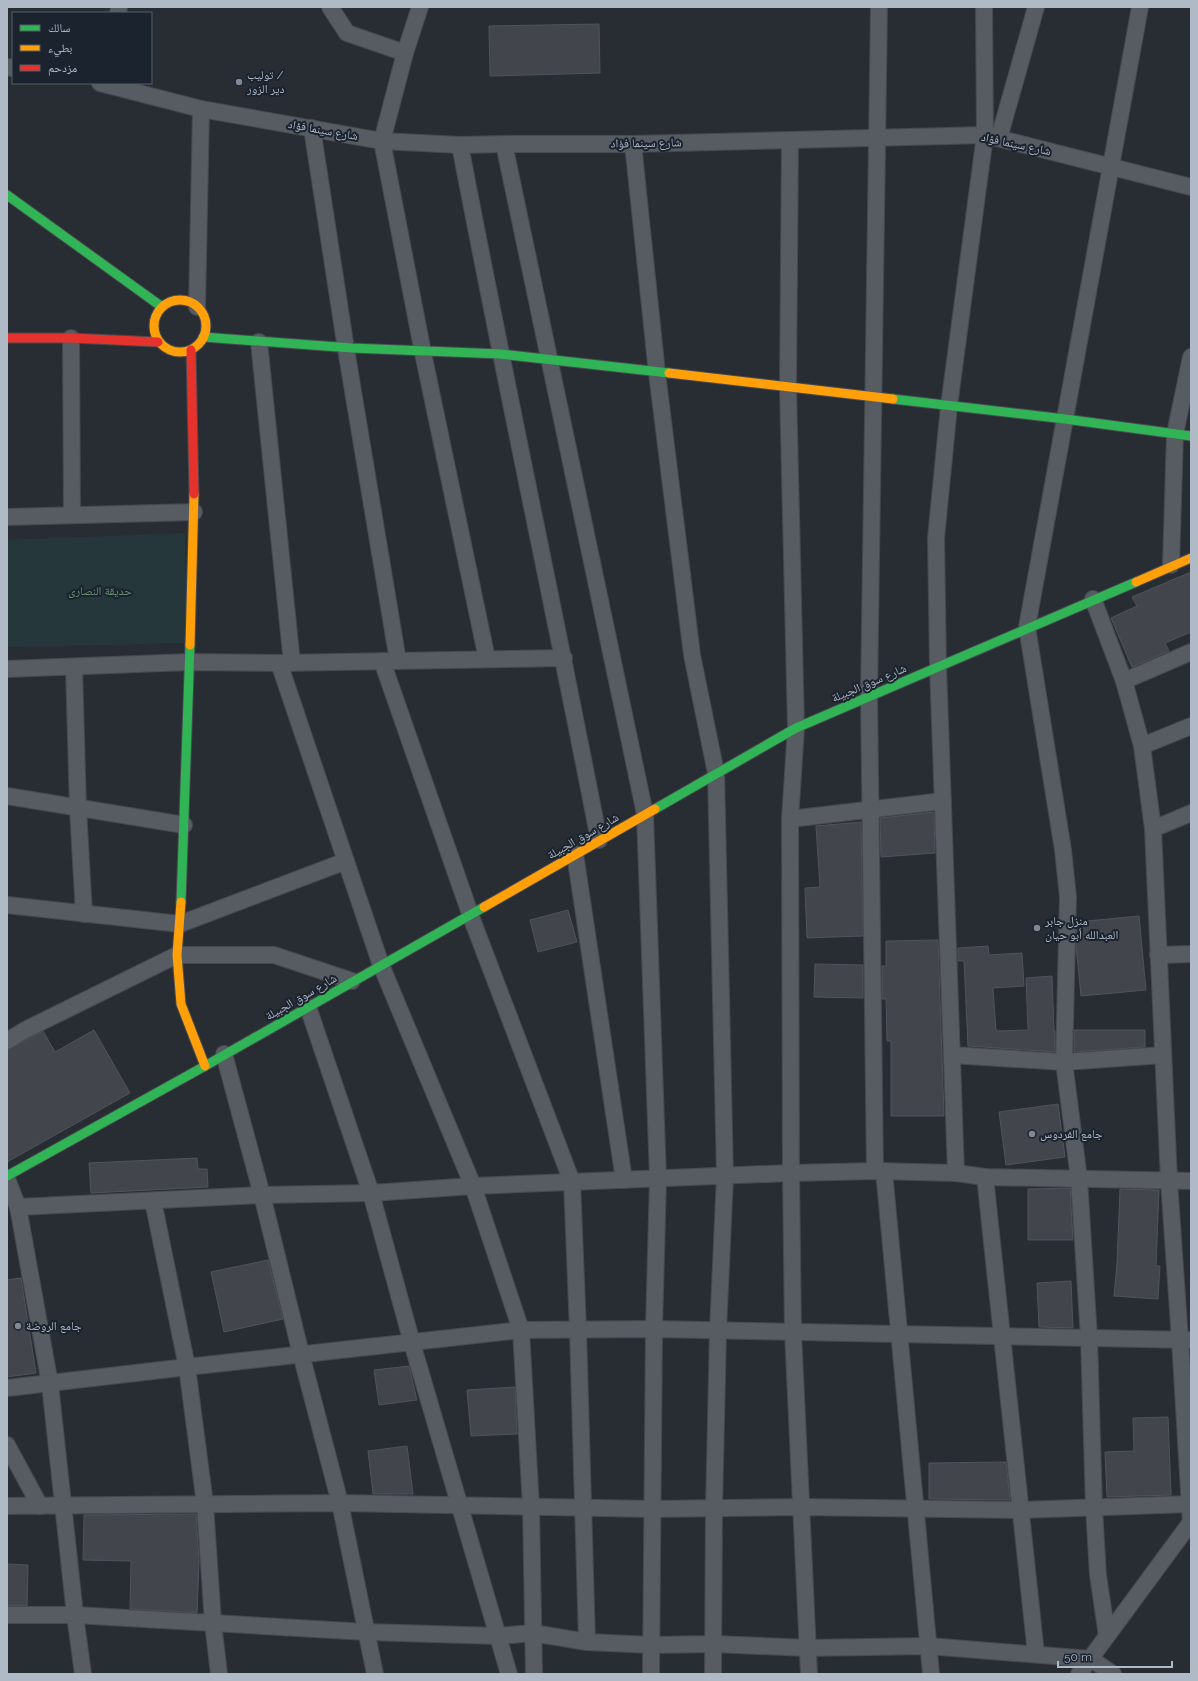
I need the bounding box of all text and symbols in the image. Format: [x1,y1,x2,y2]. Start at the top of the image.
legend [12,12,152,84]
text: سالك [48,21,70,35]
text: بطيء [48,41,72,58]
text: مزدحم [48,61,77,76]
place label: توليب / دير الزور [246,68,285,96]
marker: توليب / دير الزور [234,77,244,87]
street label: شارع سينما فؤاد [287,117,359,144]
street label: شارع سينما فؤاد [980,130,1052,159]
street label: شارع سينما فؤاد [610,135,682,152]
park label: حديقة النصارى [68,584,132,598]
street label: شارع سوق الجبيلة [830,661,909,706]
street label: شارع سوق الجبيلة [545,810,622,863]
place label: منزل جابر العبدالله أبو حيان [1044,914,1118,942]
marker: منزل جابر العبدالله أبو حيان [1032,923,1042,933]
street label: شارع سوق الجبيلة [263,971,340,1024]
place label: جامع الفردوس [1040,1127,1103,1141]
marker: جامع الفردوس [1027,1129,1037,1139]
place label: جامع الروضة [26,1319,82,1333]
marker: جامع الروضة [13,1321,23,1331]
scale bar [1058,1643,1172,1669]
text: 50 m [1064,1650,1092,1664]

